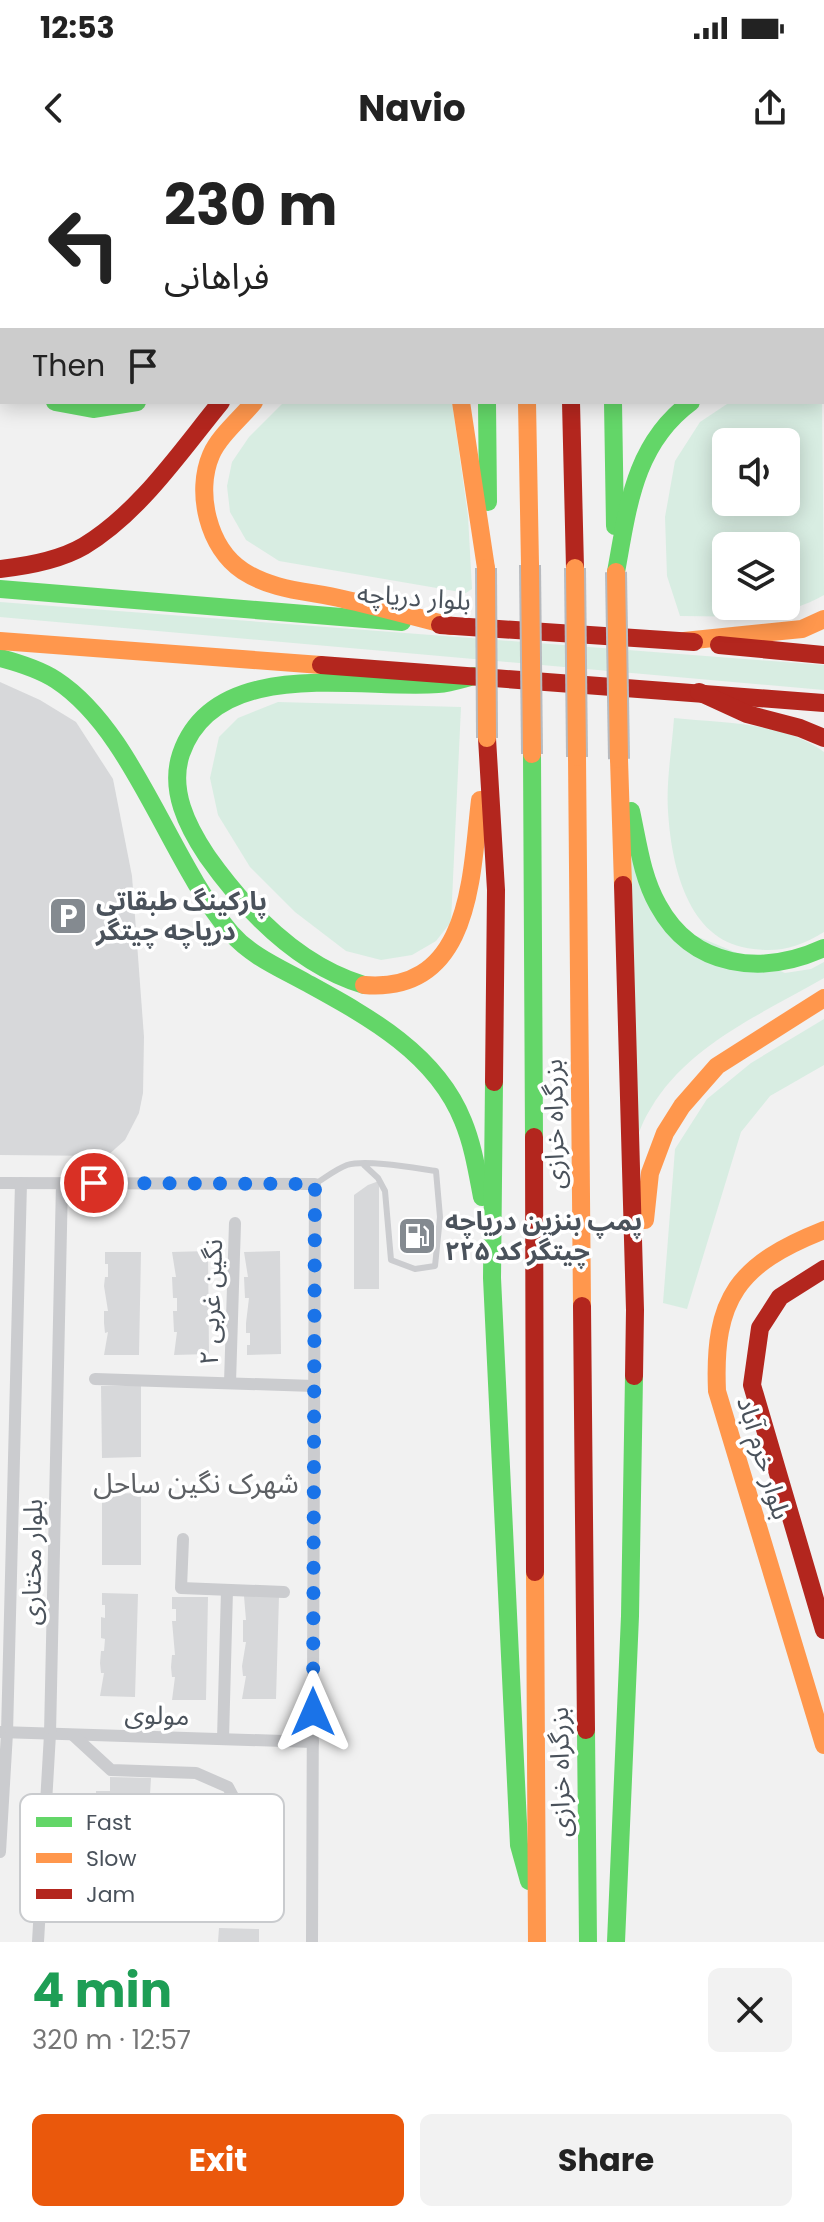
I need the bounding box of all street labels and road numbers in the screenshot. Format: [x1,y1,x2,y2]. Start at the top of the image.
street label: بلوار دریاچه [356,575,472,619]
street label: بزرگراه خرازی [535,1059,573,1189]
street label: نگین غربی ۲ [191,1238,231,1366]
street label: بلوار خرم آباد [726,1392,800,1525]
street label: بلوار مختاری [13,1498,51,1626]
street label: مولوی [124,1696,190,1734]
street label: بزرگراه خرازی [541,1707,579,1837]

